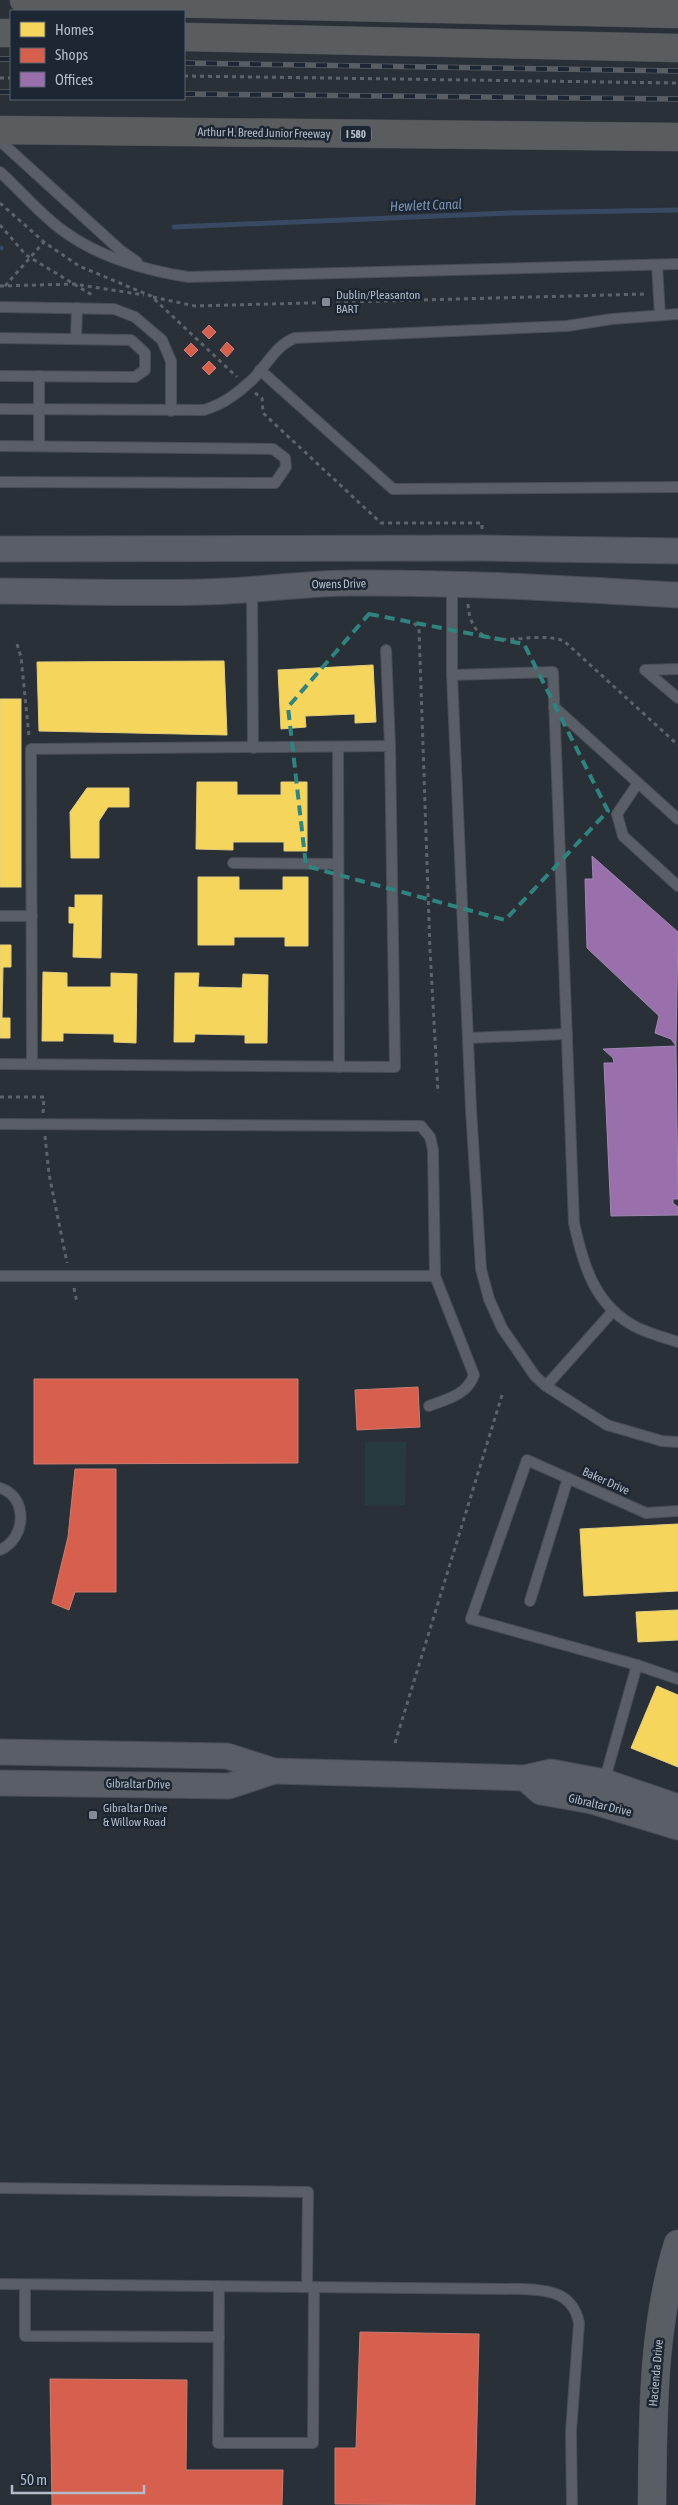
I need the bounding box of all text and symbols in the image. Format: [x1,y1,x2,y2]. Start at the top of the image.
legend [10,10,185,100]
text: Homes [55,21,94,38]
text: Shops [55,46,88,63]
text: Offices [55,71,93,88]
street label: Arthur H. Breed Junior Freeway [197,125,331,141]
road number: I 580 [341,126,371,142]
water label: Hewlett Canal [390,196,463,214]
place label: Dublin/Pleasanton BART [336,288,420,316]
marker: Dublin/Pleasanton BART [320,296,332,308]
street label: Owens Drive [312,577,366,591]
street label: Baker Drive [580,1464,632,1498]
street label: Gibraltar Drive [106,1776,170,1792]
street label: Gibraltar Drive [567,1791,633,1819]
place label: Gibraltar Drive & Willow Road [103,1801,167,1829]
marker: Gibraltar Drive & Willow Road [87,1809,99,1821]
street label: Hacienda Drive [646,2339,666,2407]
scale bar [12,2462,145,2494]
text: 50 m [20,2471,47,2488]

